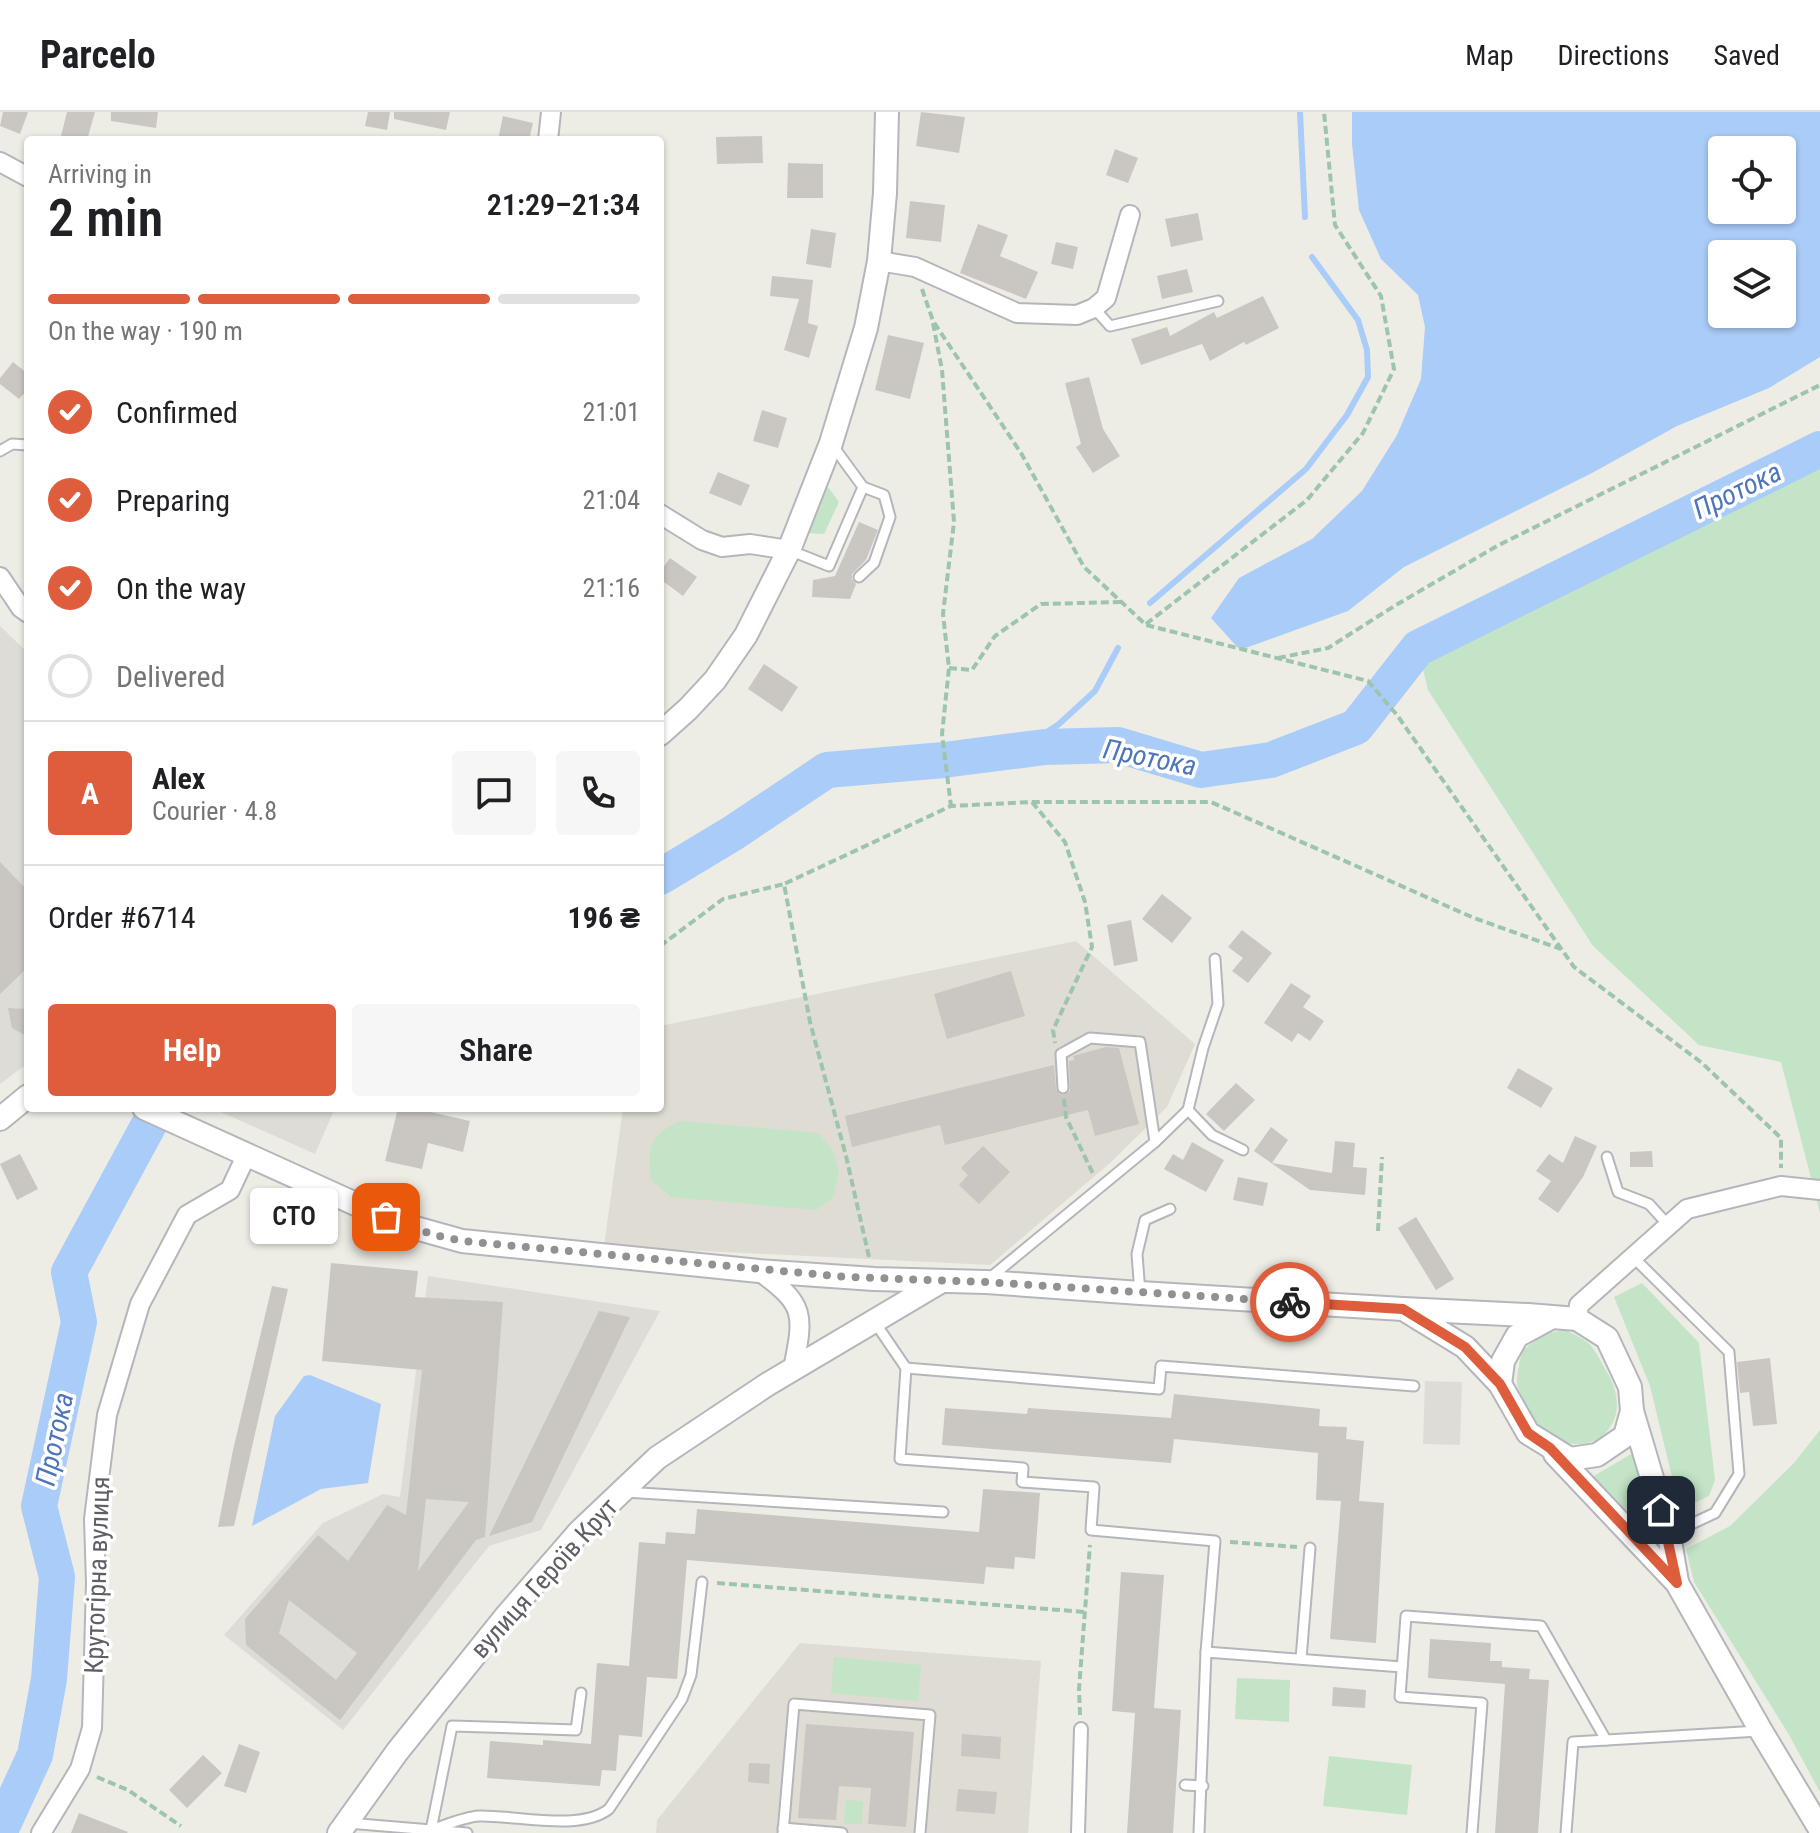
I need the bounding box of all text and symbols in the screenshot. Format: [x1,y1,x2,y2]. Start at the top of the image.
text: Parcelo [40,33,156,77]
text: Map [1465,39,1514,72]
text: Directions [1558,39,1669,72]
text: Saved [1713,39,1780,72]
map controls [1708,136,1796,328]
button: locate [1708,136,1796,224]
text: Arriving in [48,159,152,189]
text: 21:29–21:34 [487,187,640,222]
text: 2 min [48,188,163,249]
button: layers [1708,240,1796,328]
text: On the way · 190 m [48,316,243,346]
icon: check [48,390,92,434]
text: Confirmed [116,395,238,430]
text: 21:01 [583,397,640,427]
water label: Протока [1688,455,1787,526]
icon: check [48,478,92,522]
text: Preparing [116,483,230,518]
text: 21:04 [583,485,640,515]
icon: check [48,566,92,610]
text: On the way [116,571,246,606]
text: 21:16 [583,573,640,603]
text: Delivered [116,659,225,694]
water label: Протока [1100,732,1199,783]
button: chat [452,751,536,835]
button: phone [556,751,640,835]
text: Alex [152,761,205,796]
text: A [81,776,99,811]
text: Courier · 4.8 [152,796,277,826]
text: Order #6714 [48,900,196,935]
text: 196 ₴ [568,900,640,935]
button: Help [48,1004,336,1096]
button: Share [352,1004,640,1096]
pin [352,1183,420,1251]
callout: СТО [250,1189,338,1245]
icon: bag [364,1195,408,1239]
text: СТО [272,1201,316,1231]
courier [1250,1262,1330,1342]
icon: bike [1268,1280,1312,1324]
water label: Протока [29,1390,80,1489]
street label: Крутогірна вулиця [79,1476,115,1674]
pin [1627,1476,1695,1544]
icon: home [1639,1488,1683,1532]
street label: вулиця Героїв Крут [464,1492,624,1664]

